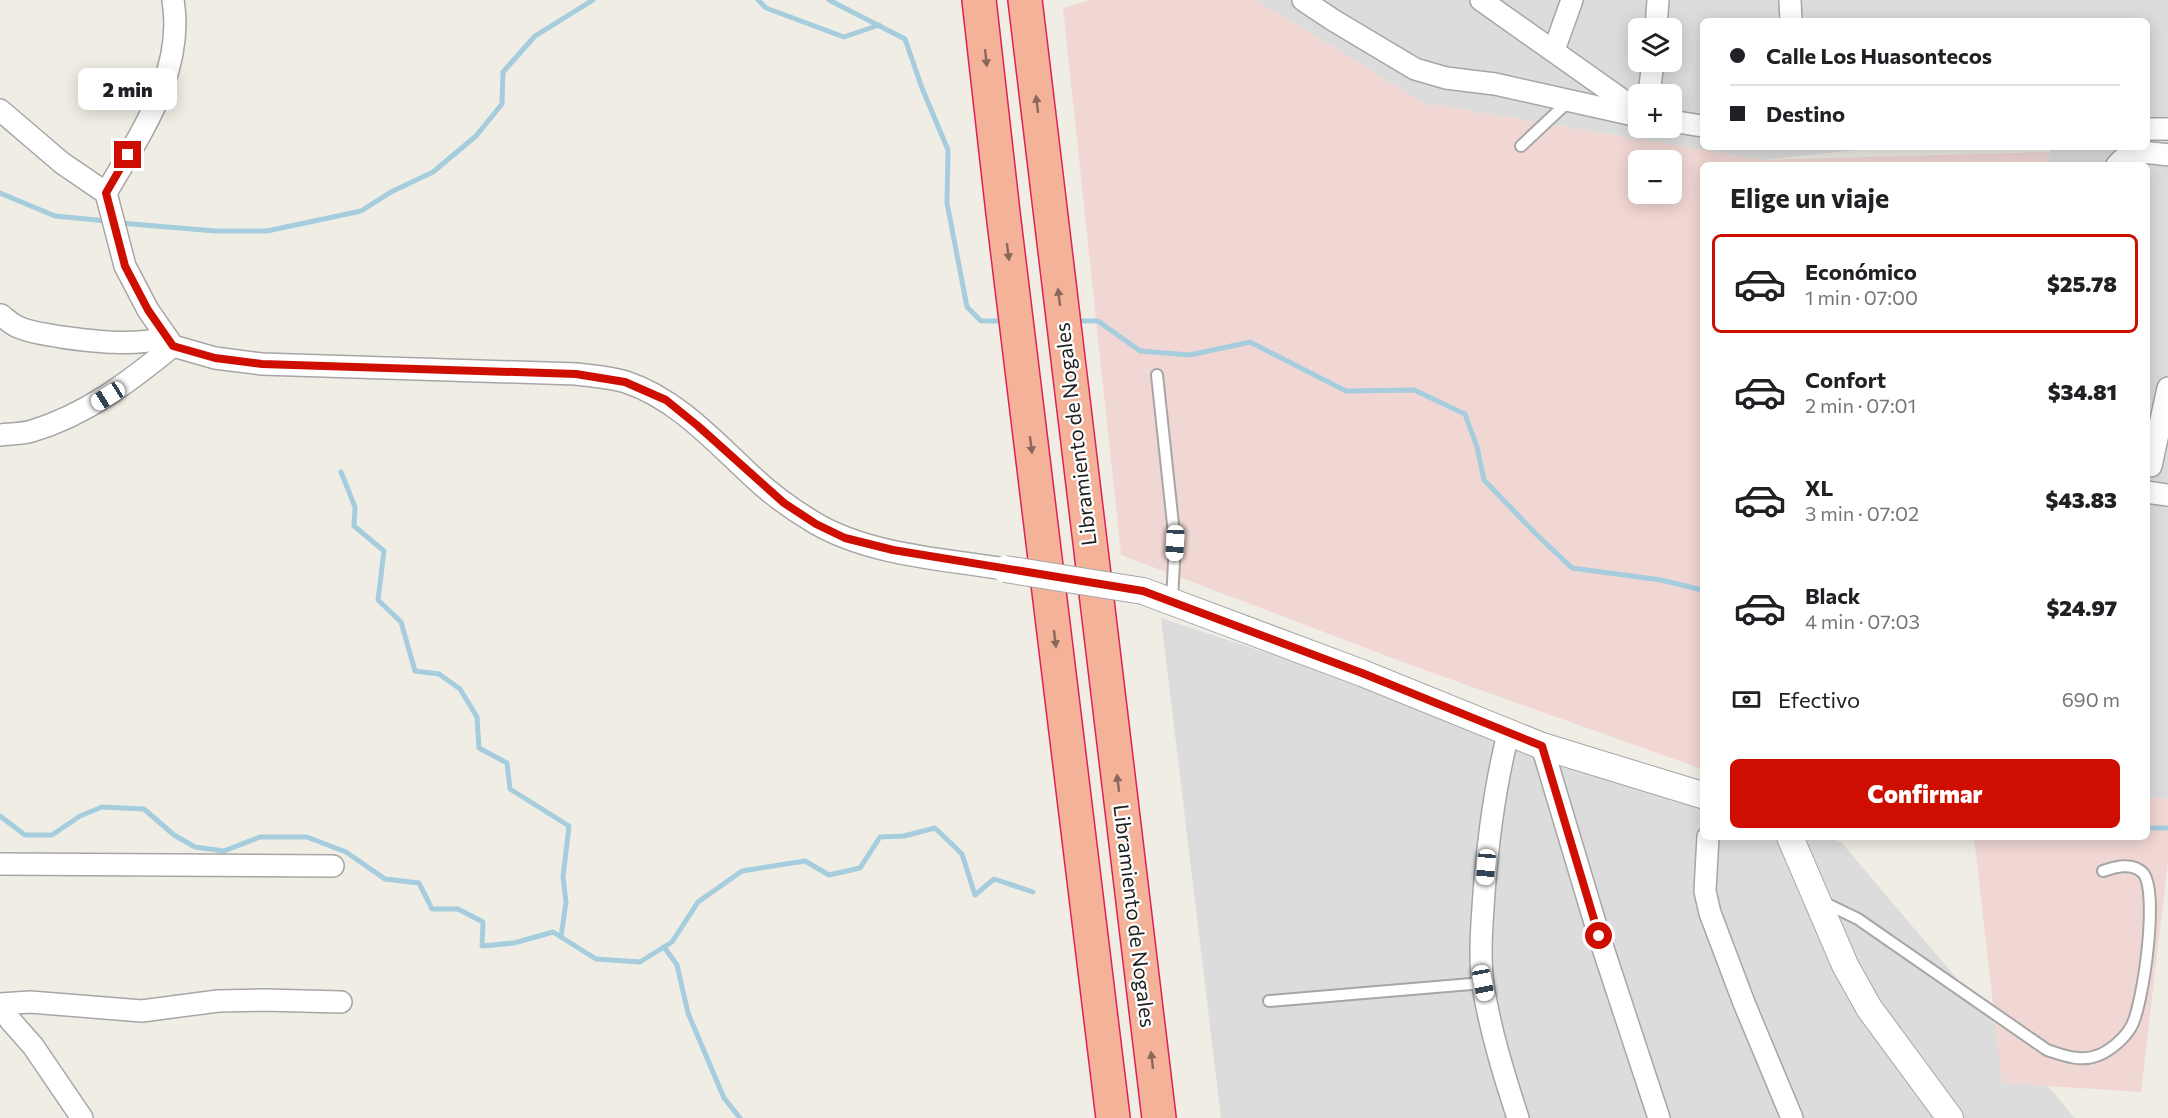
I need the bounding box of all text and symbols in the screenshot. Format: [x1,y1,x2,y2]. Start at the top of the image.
map controls [1628,18,1682,204]
button: layers [1628,18,1682,72]
text: Calle Los Huasontecos [1766,42,1992,69]
one-way arrow [981,49,991,68]
callout: 2 min [78,68,178,110]
text: 2 min [102,77,153,101]
button: + [1628,84,1682,138]
one-way arrow [1032,94,1041,113]
text: Destino [1766,100,1845,127]
route end [114,141,141,168]
button: − [1628,150,1682,204]
text: Elige un viaje [1730,181,1889,214]
one-way arrow [1003,242,1013,261]
icon: car [1733,257,1787,311]
text: Económico [1805,258,1917,285]
text: $25.78 [2047,270,2117,297]
text: 1 min · 07:00 [1805,285,1918,309]
one-way arrow [1055,288,1064,307]
street label: Libramiento de Nogales [1048,321,1101,547]
icon: car [1733,365,1787,419]
text: Confort [1805,366,1886,393]
text: $34.81 [2048,378,2117,405]
car [88,379,128,413]
text: 2 min · 07:01 [1805,393,1916,417]
one-way arrow [1027,436,1036,455]
icon: car [1733,473,1787,527]
text: XL [1805,474,1833,501]
text: $43.83 [2045,486,2117,513]
text: 3 min · 07:02 [1805,501,1919,525]
car [1165,525,1185,561]
icon: car [1733,581,1787,635]
text: Black [1805,582,1860,609]
text: $24.97 [2046,594,2117,621]
text: 4 min · 07:03 [1805,609,1920,633]
one-way arrow [1050,630,1060,649]
icon: cash [1730,683,1763,716]
text: Efectivo [1778,686,1860,713]
text: 690 m [2062,687,2120,711]
button: Confirmar [1730,759,2120,828]
one-way arrow [1113,773,1123,792]
street label: Libramiento de Nogales [1109,803,1162,1029]
car [1475,848,1497,886]
route start [1585,922,1612,949]
car [1471,964,1495,1002]
one-way arrow [1147,1050,1157,1069]

